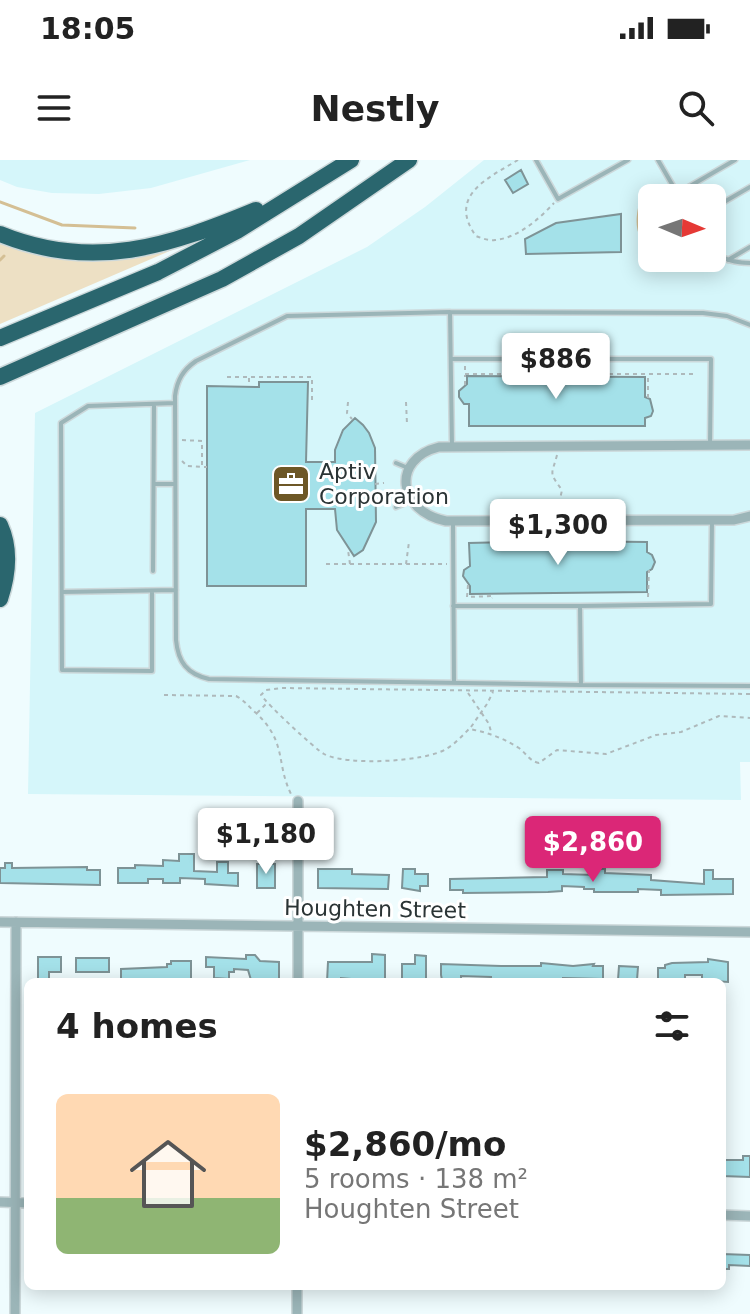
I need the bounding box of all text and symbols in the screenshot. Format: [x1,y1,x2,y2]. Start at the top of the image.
text: 18:05 [40,11,136,46]
icon: menu [32,86,76,130]
icon: search [674,86,718,130]
text: Nestly [311,88,440,129]
north arrow [638,184,726,272]
map controls [638,184,726,272]
pin: $886 [509,333,603,401]
text: $886 [520,344,592,374]
place label: Aptiv Corporation [319,459,449,509]
office icon: Aptiv Corporation [270,463,312,505]
pin: $1,300 [493,499,623,567]
text: $1,300 [508,510,608,540]
pin: $1,180 [201,808,331,876]
pin: $2,860 [528,816,658,884]
text: $1,180 [216,819,316,849]
text: $2,860 [543,827,643,857]
street label: Houghten Street [284,895,466,923]
icon: filters [650,1004,694,1048]
text: 4 homes [56,1006,218,1046]
text: $2,860/mo [304,1124,506,1164]
icon: home [120,1126,216,1222]
text: 5 rooms · 138 m² [304,1164,528,1194]
text: Houghten Street [304,1194,519,1224]

